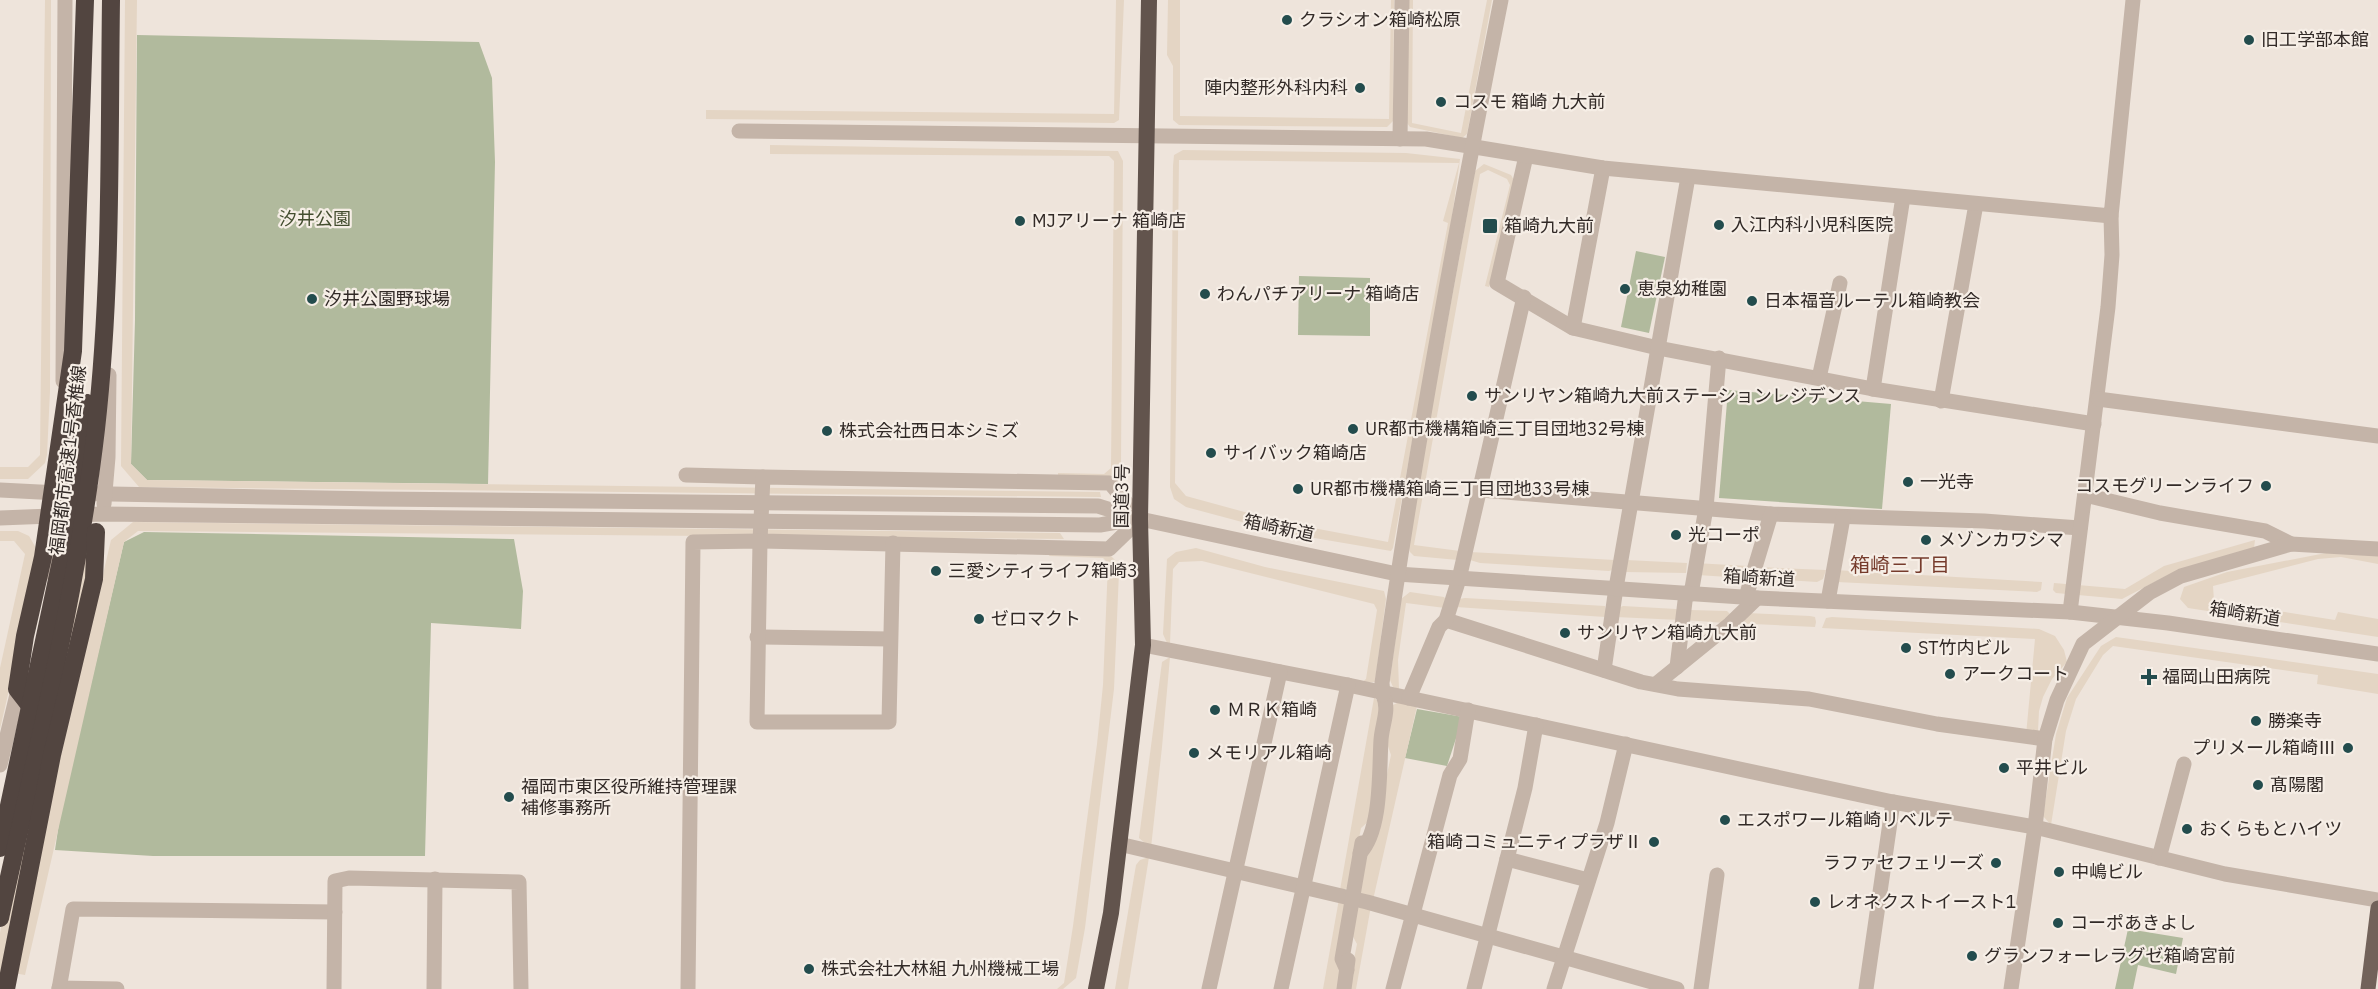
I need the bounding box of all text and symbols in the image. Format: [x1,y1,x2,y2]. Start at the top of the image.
place label: クラシオン箱崎松原 [1299,8,1461,31]
marker: クラシオン箱崎松原 [1280,13,1294,27]
place label: 旧工学部本館 [2261,28,2369,51]
marker: 旧工学部本館 [2242,33,2256,47]
place label: 陣内整形外科内科 [1204,76,1348,99]
marker: 陣内整形外科内科 [1353,81,1367,95]
place label: コスモ 箱崎 九大前 [1453,90,1606,113]
marker: コスモ 箱崎 九大前 [1434,95,1448,109]
park label: 汐井公園 [279,207,351,230]
place label: MJアリーナ 箱崎店 [1032,209,1186,232]
place label: 入江内科小児科医院 [1731,213,1893,236]
marker: MJアリーナ 箱崎店 [1013,214,1027,228]
place label: 箱崎九大前 [1504,214,1594,237]
marker: 箱崎九大前 [1481,217,1499,235]
marker: 入江内科小児科医院 [1712,218,1726,232]
place label: 恵泉幼稚園 [1637,277,1727,300]
place label: わんパチアリーナ 箱崎店 [1217,282,1419,305]
marker: 恵泉幼稚園 [1618,282,1632,296]
place label: 汐井公園野球場 [324,287,450,310]
marker: わんパチアリーナ 箱崎店 [1198,287,1212,301]
place label: 日本福音ルーテル箱崎教会 [1764,289,1980,312]
marker: 汐井公園野球場 [305,292,319,306]
marker: 日本福音ルーテル箱崎教会 [1745,294,1759,308]
street label: 福岡都市高速1号香椎線 [44,364,91,556]
place label: サンリヤン箱崎九大前ステーションレジデンス [1484,384,1861,407]
marker: サンリヤン箱崎九大前ステーションレジデンス [1465,389,1479,403]
place label: UR都市機構箱崎三丁目団地32号棟 [1365,417,1644,440]
place label: 株式会社西日本シミズ [839,419,1019,442]
marker: UR都市機構箱崎三丁目団地32号棟 [1346,422,1360,436]
marker: 株式会社西日本シミズ [820,424,834,438]
place label: サイバック箱崎店 [1223,441,1367,464]
marker: サイバック箱崎店 [1204,446,1218,460]
street label: 国道3号 [1109,463,1134,529]
place label: 一光寺 [1920,470,1974,493]
place label: コスモグリーンライフ [2075,474,2254,497]
marker: 一光寺 [1901,475,1915,489]
place label: UR都市機構箱崎三丁目団地33号棟 [1310,477,1589,500]
marker: コスモグリーンライフ [2259,479,2273,493]
marker: UR都市機構箱崎三丁目団地33号棟 [1291,482,1305,496]
street label: 箱崎新道 [1241,509,1317,546]
place label: 光コーポ [1688,523,1760,546]
marker: 光コーポ [1669,528,1683,542]
place label: メゾンカワシマ [1938,528,2064,551]
marker: メゾンカワシマ [1919,533,1933,547]
district label: 箱崎三丁目 [1850,551,1950,578]
place label: 三愛シティライフ箱崎3 [948,559,1138,582]
marker: 三愛シティライフ箱崎3 [929,564,943,578]
street label: 箱崎新道 [1722,564,1796,591]
street label: 箱崎新道 [2208,597,2282,630]
place label: ゼロマクト [991,607,1081,630]
marker: ゼロマクト [972,612,986,626]
place label: サンリヤン箱崎九大前 [1577,621,1757,644]
marker: サンリヤン箱崎九大前 [1558,626,1572,640]
place label: ST竹内ビル [1918,636,2011,659]
marker: ST竹内ビル [1899,641,1913,655]
place label: アークコート [1962,662,2069,685]
place label: 福岡山田病院 [2162,665,2270,688]
marker: アークコート [1943,667,1957,681]
marker: 福岡山田病院 [2140,668,2158,686]
place label: ＭＲＫ箱崎 [1227,698,1317,721]
marker: ＭＲＫ箱崎 [1208,703,1222,717]
place label: 勝楽寺 [2268,709,2322,732]
marker: 勝楽寺 [2249,714,2263,728]
place label: プリメール箱崎Ⅲ [2192,736,2336,759]
place label: メモリアル箱崎 [1206,741,1332,764]
marker: プリメール箱崎Ⅲ [2341,741,2355,755]
marker: メモリアル箱崎 [1187,746,1201,760]
place label: 平井ビル [2016,756,2088,779]
marker: 平井ビル [1997,761,2011,775]
place label: 髙陽閣 [2270,773,2324,796]
place label: 福岡市東区役所維持管理課 補修事務所 [521,775,737,819]
marker: 髙陽閣 [2251,778,2265,792]
marker: 福岡市東区役所維持管理課 補修事務所 [502,790,516,804]
place label: エスポワール箱崎リベルテ [1737,808,1953,831]
marker: エスポワール箱崎リベルテ [1718,813,1732,827]
place label: おくらもとハイツ [2199,817,2342,840]
marker: おくらもとハイツ [2180,822,2194,836]
place label: 箱崎コミュニティプラザⅡ [1427,830,1642,853]
marker: 箱崎コミュニティプラザⅡ [1647,835,1661,849]
place label: ラファセフェリーズ [1823,851,1984,874]
marker: ラファセフェリーズ [1989,856,2003,870]
place label: 中嶋ビル [2071,860,2143,883]
marker: 中嶋ビル [2052,865,2066,879]
place label: レオネクストイースト1 [1827,890,2016,913]
marker: レオネクストイースト1 [1808,895,1822,909]
place label: コーポあきよし [2070,911,2196,934]
marker: コーポあきよし [2051,916,2065,930]
place label: グランフォーレラグゼ箱崎宮前 [1984,944,2235,967]
marker: グランフォーレラグゼ箱崎宮前 [1965,949,1979,963]
place label: 株式会社大林組 九州機械工場 [821,957,1059,980]
marker: 株式会社大林組 九州機械工場 [802,962,816,976]

